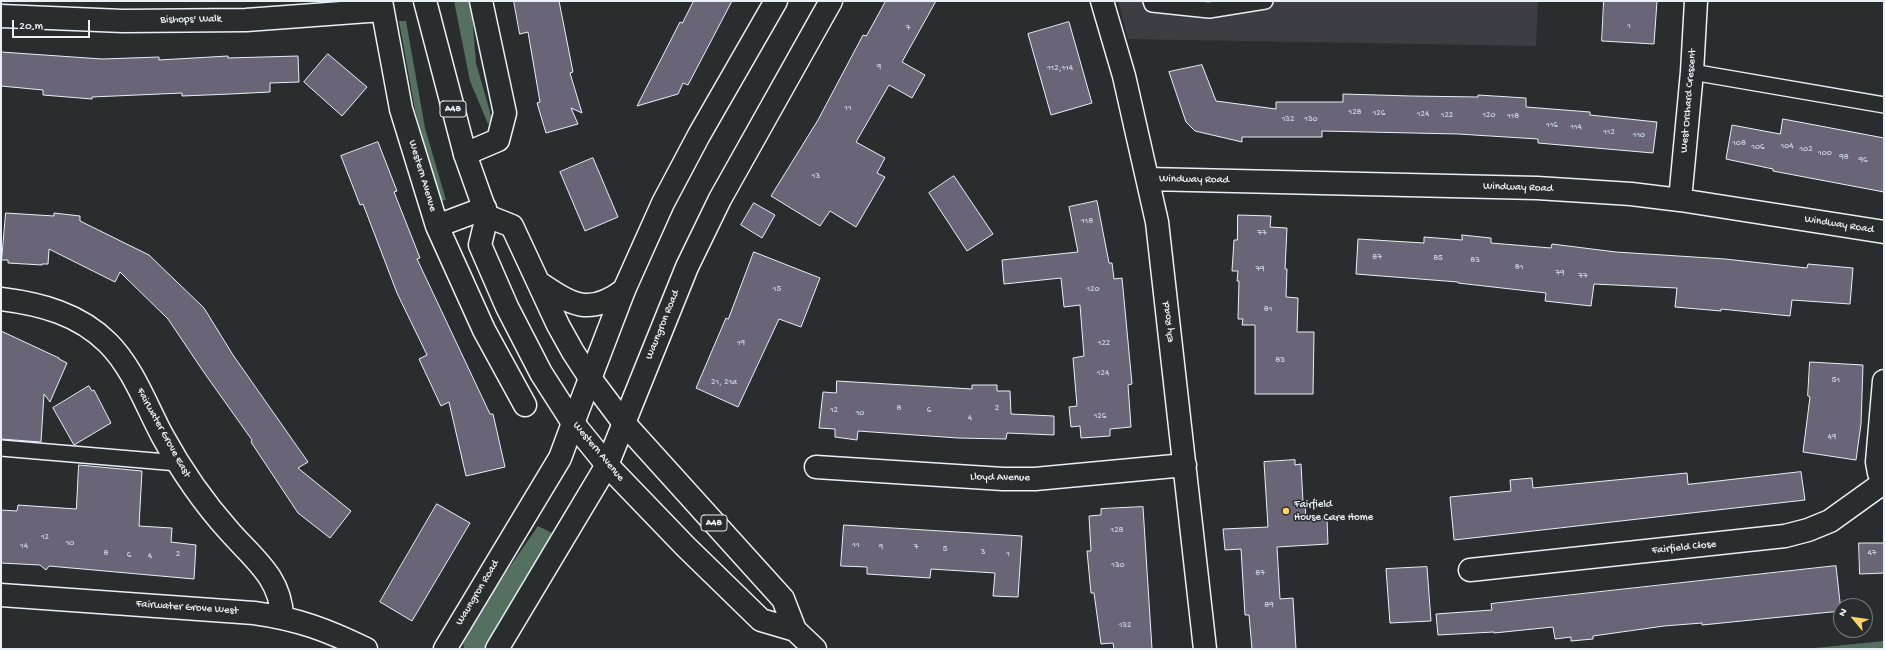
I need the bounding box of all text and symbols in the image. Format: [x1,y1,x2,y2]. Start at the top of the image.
scale bar [14,12,92,38]
street label: Bishops' Walk [160,13,222,27]
text: 20 m [19,20,43,34]
house number: 1 [1627,22,1631,32]
house number: 7 [906,24,910,34]
street label: West Orchard Crescent [1678,49,1700,153]
house number: 9 [877,63,881,73]
house number: 112,114 [1047,64,1073,74]
road number: A48 [440,101,466,117]
house number: 11 [844,104,852,114]
house number: 128 [1349,108,1361,118]
house number: 126 [1373,109,1385,119]
house number: 124 [1417,110,1429,120]
house number: 122 [1441,111,1453,121]
house number: 120 [1482,111,1496,121]
house number: 118 [1507,112,1519,122]
house number: 132 [1282,115,1294,125]
house number: 130 [1304,115,1318,125]
house number: 116 [1546,121,1558,131]
house number: 114 [1570,123,1582,133]
house number: 112 [1603,128,1615,138]
house number: 110 [1633,131,1645,141]
street label: Western Avenue [405,139,439,213]
house number: 108 [1732,139,1746,149]
house number: 104 [1780,142,1794,152]
house number: 106 [1751,143,1765,153]
house number: 102 [1799,145,1813,155]
house number: 100 [1818,149,1832,159]
house number: 98 [1839,153,1849,163]
house number: 96 [1858,156,1868,166]
house number: 13 [812,172,820,182]
street label: Windway Road [1159,173,1229,187]
street label: Windway Road [1483,180,1553,196]
street label: Windway Road [1803,213,1875,237]
house number: 118 [1081,217,1093,227]
house number: 77 [1257,229,1267,239]
house number: 87 [1372,253,1382,263]
house number: 85 [1433,254,1443,264]
house number: 83 [1470,256,1480,266]
house number: 81 [1515,263,1523,273]
house number: 79 [1255,265,1265,275]
house number: 79 [1555,269,1565,279]
house number: 77 [1578,272,1588,282]
house number: 15 [773,285,781,295]
house number: 120 [1086,285,1100,295]
street label: Waungron Road [643,288,683,362]
street label: Ely Road [1160,301,1178,343]
house number: 81 [1264,305,1272,315]
house number: 19 [737,339,745,349]
house number: 122 [1098,339,1110,349]
house number: 83 [1275,356,1285,366]
house number: 124 [1097,369,1109,379]
house number: 51 [1832,376,1840,386]
house number: 21, 21a [711,378,737,388]
street label: Fairwater Grove East [133,386,193,480]
house number: 8 [897,404,901,414]
house number: 2 [995,404,999,414]
house number: 12 [830,406,838,416]
house number: 6 [927,406,931,416]
house number: 10 [856,409,864,419]
house number: 126 [1094,412,1106,422]
house number: 4 [968,414,972,424]
street label: Western Avenue [569,419,627,485]
house number: 49 [1828,433,1836,443]
street label: Lloyd Avenue [970,471,1030,485]
place label: Fairfield House Care Home [1294,498,1373,524]
marker: Fairfield House Care Home [1281,506,1291,516]
road number: A48 [701,515,727,531]
house number: 128 [1111,526,1123,536]
house number: 12 [41,533,49,543]
street label: Fairfield Close [1651,538,1717,558]
house number: 10 [66,539,74,549]
house number: 11 [852,541,860,551]
house number: 14 [20,542,28,552]
house number: 9 [879,543,883,553]
house number: 7 [914,543,918,553]
house number: 5 [943,545,947,555]
house number: 3 [981,548,985,558]
house number: 8 [104,549,108,559]
house number: 47 [1868,549,1876,559]
house number: 2 [176,550,180,560]
house number: 1 [1006,550,1010,560]
house number: 6 [127,551,131,561]
house number: 4 [148,552,152,562]
street label: Waungron Road [453,558,503,628]
house number: 130 [1111,561,1125,571]
house number: 87 [1255,569,1265,579]
street label: Fairwater Grove West [135,598,239,618]
north arrow [1833,598,1873,638]
house number: 89 [1264,601,1274,611]
text: N [1836,607,1850,619]
house number: 132 [1119,621,1131,631]

